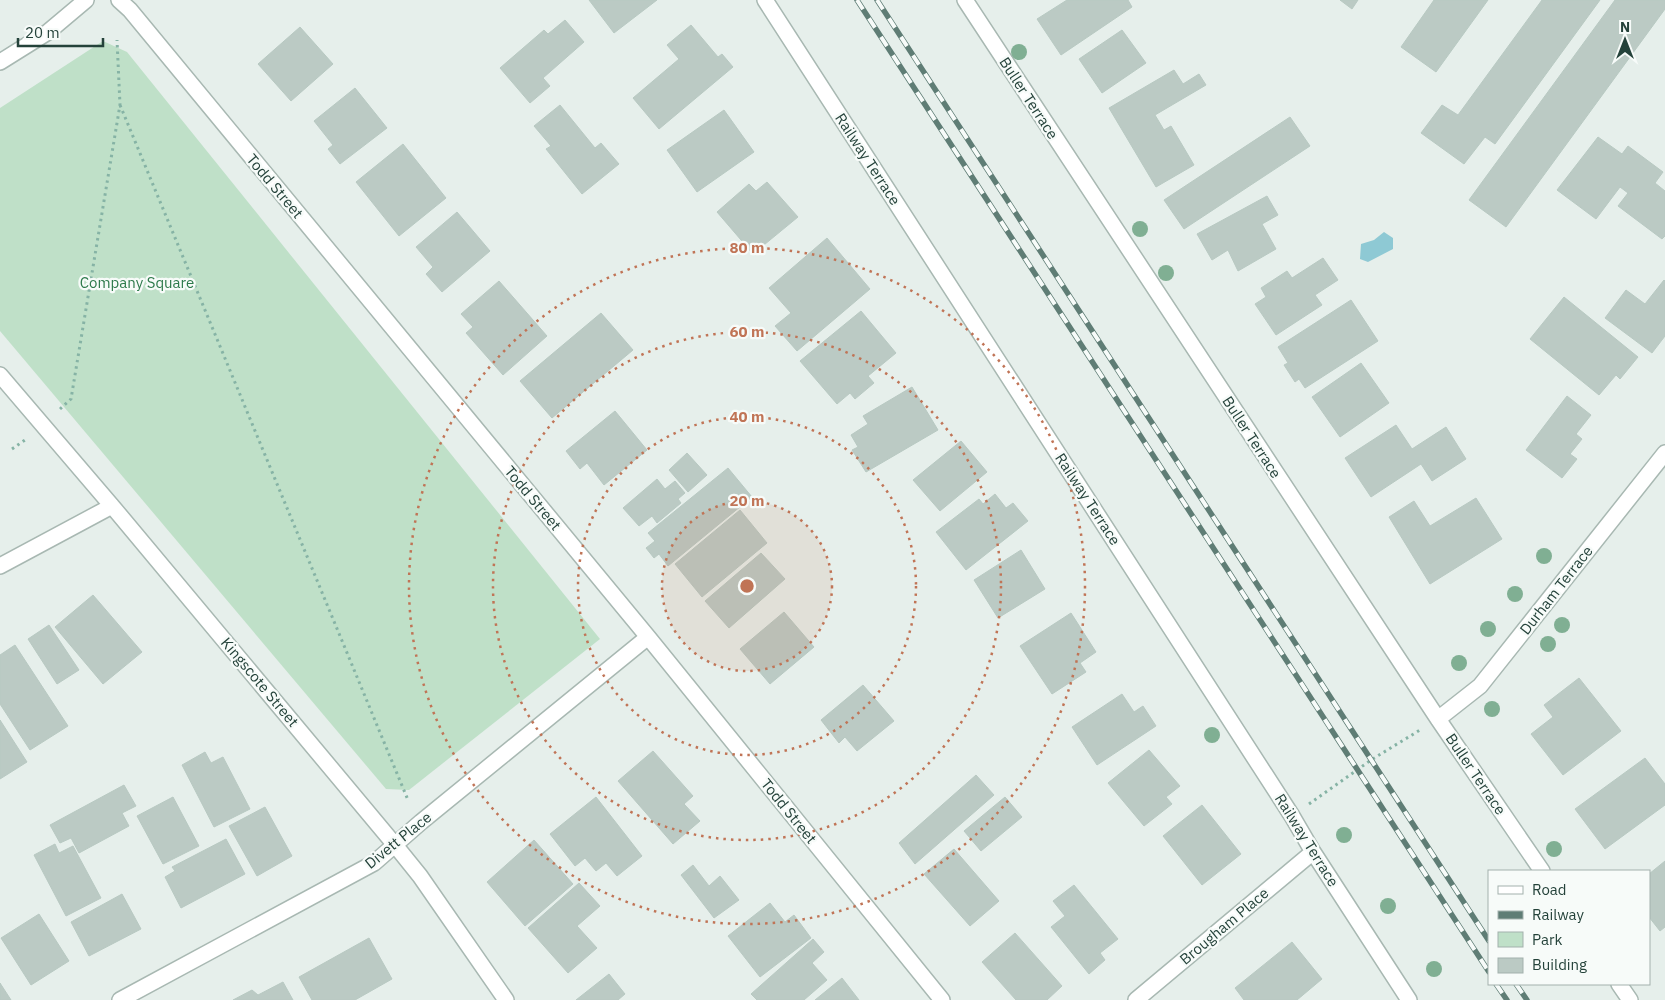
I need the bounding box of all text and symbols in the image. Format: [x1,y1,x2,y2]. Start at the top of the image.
scale bar [18,15,102,47]
north arrow [1600,15,1650,65]
text: N [1620,18,1630,36]
text: 20 m [25,23,60,42]
street label: Buller Terrace [995,53,1063,143]
street label: Railway Terrace [831,109,905,209]
street label: Todd Street [243,150,307,222]
text: 80 m [730,238,764,257]
park label: Company Square [80,273,194,292]
text: 60 m [730,322,764,341]
street label: Buller Terrace [1218,392,1286,482]
text: 40 m [730,407,764,426]
street label: Railway Terrace [1051,449,1125,549]
street label: Todd Street [501,462,565,534]
text: 20 m [730,491,764,510]
street label: Durham Terrace [1515,542,1597,638]
centre of rings [738,577,756,595]
street label: Kingscote Street [217,633,303,731]
street label: Buller Terrace [1442,730,1510,818]
street label: Todd Street [757,775,821,847]
street label: Railway Terrace [1271,790,1343,890]
street label: Divett Place [361,807,435,873]
legend [1488,870,1650,985]
text: Road [1532,880,1567,899]
street label: Brougham Place [1176,883,1272,969]
text: Railway [1532,905,1585,924]
text: Park [1532,930,1562,949]
text: Building [1532,955,1587,974]

